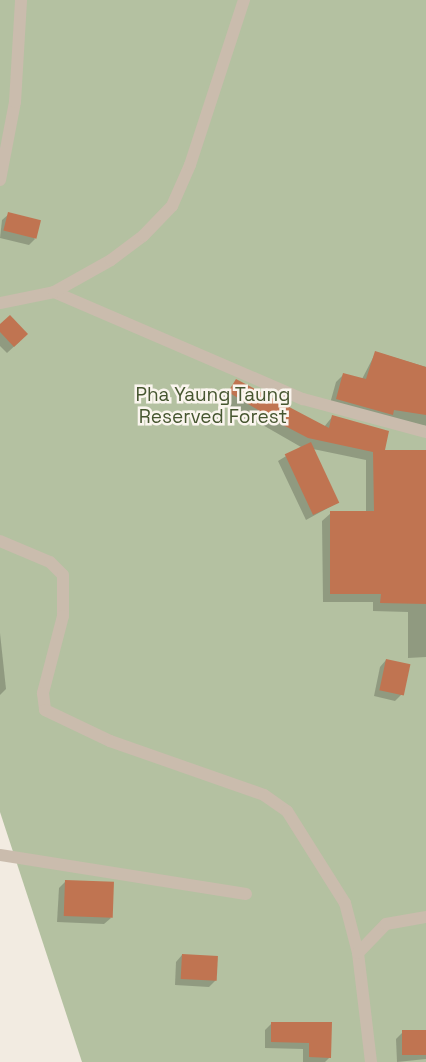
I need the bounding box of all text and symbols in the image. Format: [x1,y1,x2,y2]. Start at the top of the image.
park label: Pha Yaung Taung Reserved Forest [135,384,291,428]

